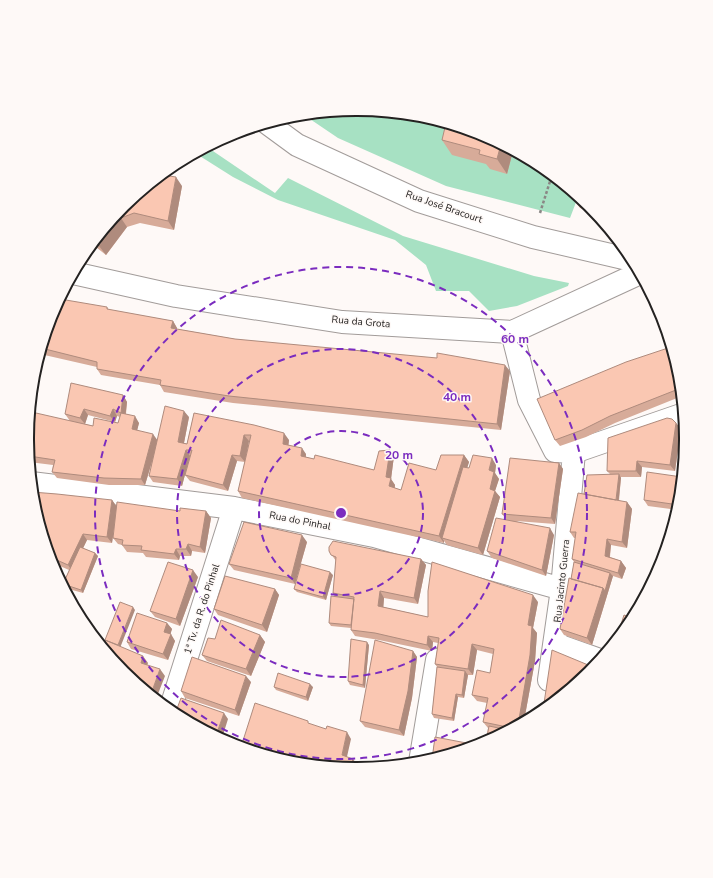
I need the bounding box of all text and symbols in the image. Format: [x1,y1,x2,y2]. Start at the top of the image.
street label: Rua José Bracourt [404,187,485,227]
street label: Rua da Grota [331,312,391,332]
text: 60 m [501,331,529,347]
text: 40 m [443,389,471,405]
text: 20 m [385,447,413,463]
centre of rings [334,506,348,520]
street label: Rua do Pinhal [268,508,332,534]
street label: Rua Jacinto Guerra [551,539,573,623]
street label: 1ª Tv. da R. do Pinhal [181,562,223,656]

